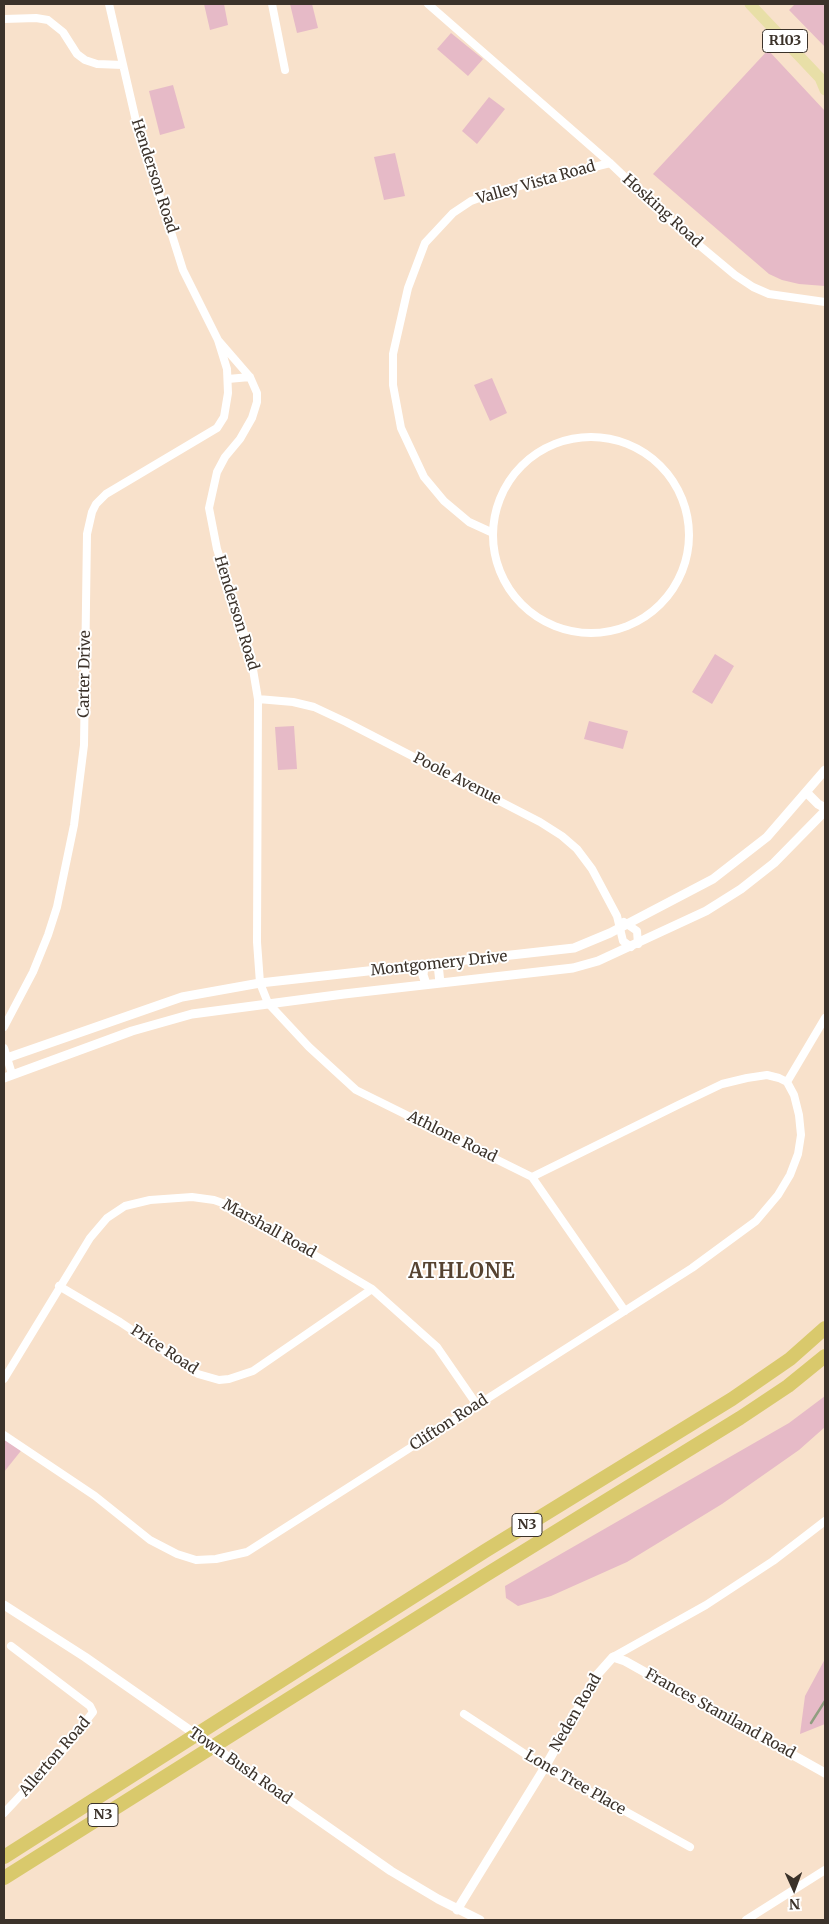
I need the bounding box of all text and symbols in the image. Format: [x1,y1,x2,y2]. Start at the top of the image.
road number: R103 [762,29,808,52]
street label: Henderson Road [127,117,181,235]
street label: Valley Vista Road [474,157,598,209]
street label: Hosking Road [618,171,706,251]
street label: Henderson Road [210,553,262,673]
street label: Carter Drive [75,630,95,718]
street label: Poole Avenue [410,749,504,809]
street label: Montgomery Drive [370,948,508,980]
street label: Athlone Road [404,1108,500,1166]
street label: Marshall Road [219,1196,319,1262]
district label: ATHLONE [408,1260,516,1284]
street label: Price Road [127,1322,201,1378]
street label: Clifton Road [407,1391,491,1455]
road number: N3 [512,1514,542,1536]
street label: Frances Staniland Road [642,1665,798,1763]
street label: Neden Road [547,1671,605,1755]
street label: Allerton Road [16,1714,94,1800]
street label: Town Bush Road [185,1724,295,1808]
street label: Lone Tree Place [521,1747,629,1819]
road number: N3 [88,1804,118,1826]
north arrow [769,1864,819,1914]
text: N [789,1895,800,1913]

